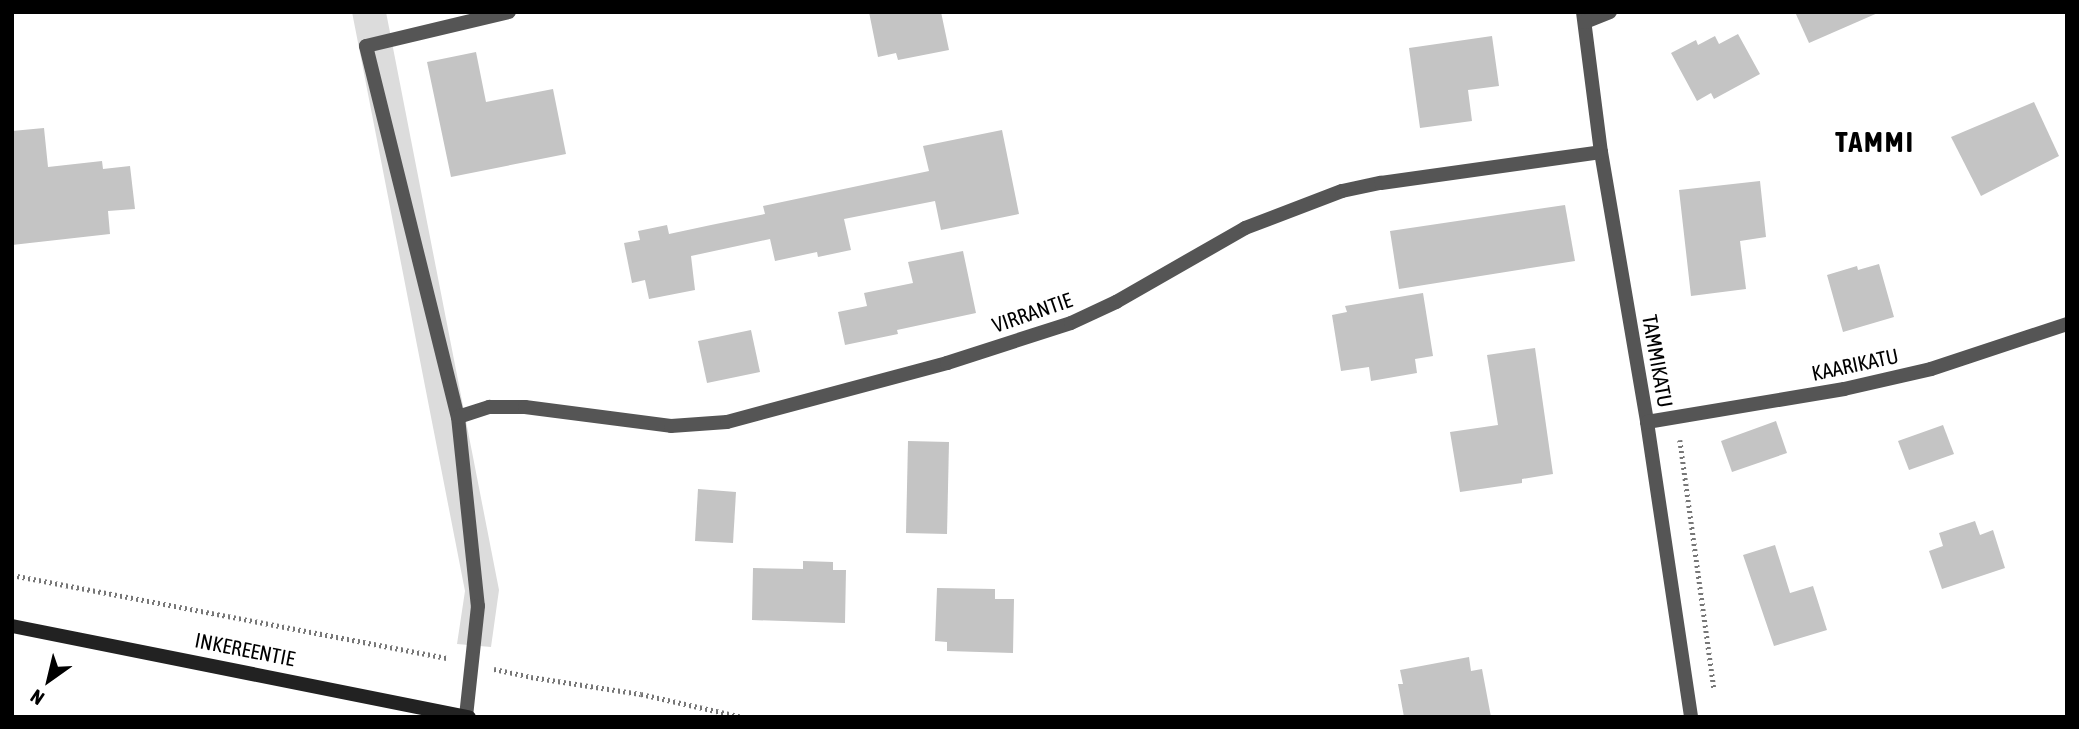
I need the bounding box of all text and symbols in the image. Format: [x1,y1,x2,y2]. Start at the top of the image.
district label: TAMMI [1836,125,1914,159]
street label: VIRRANTIE [989,287,1075,337]
street label: TAMMIKATU [1637,313,1679,409]
street label: KAARIKATU [1809,343,1901,385]
street label: INKEREENTIE [193,627,297,671]
north arrow [14,645,84,715]
text: N [26,685,48,710]

